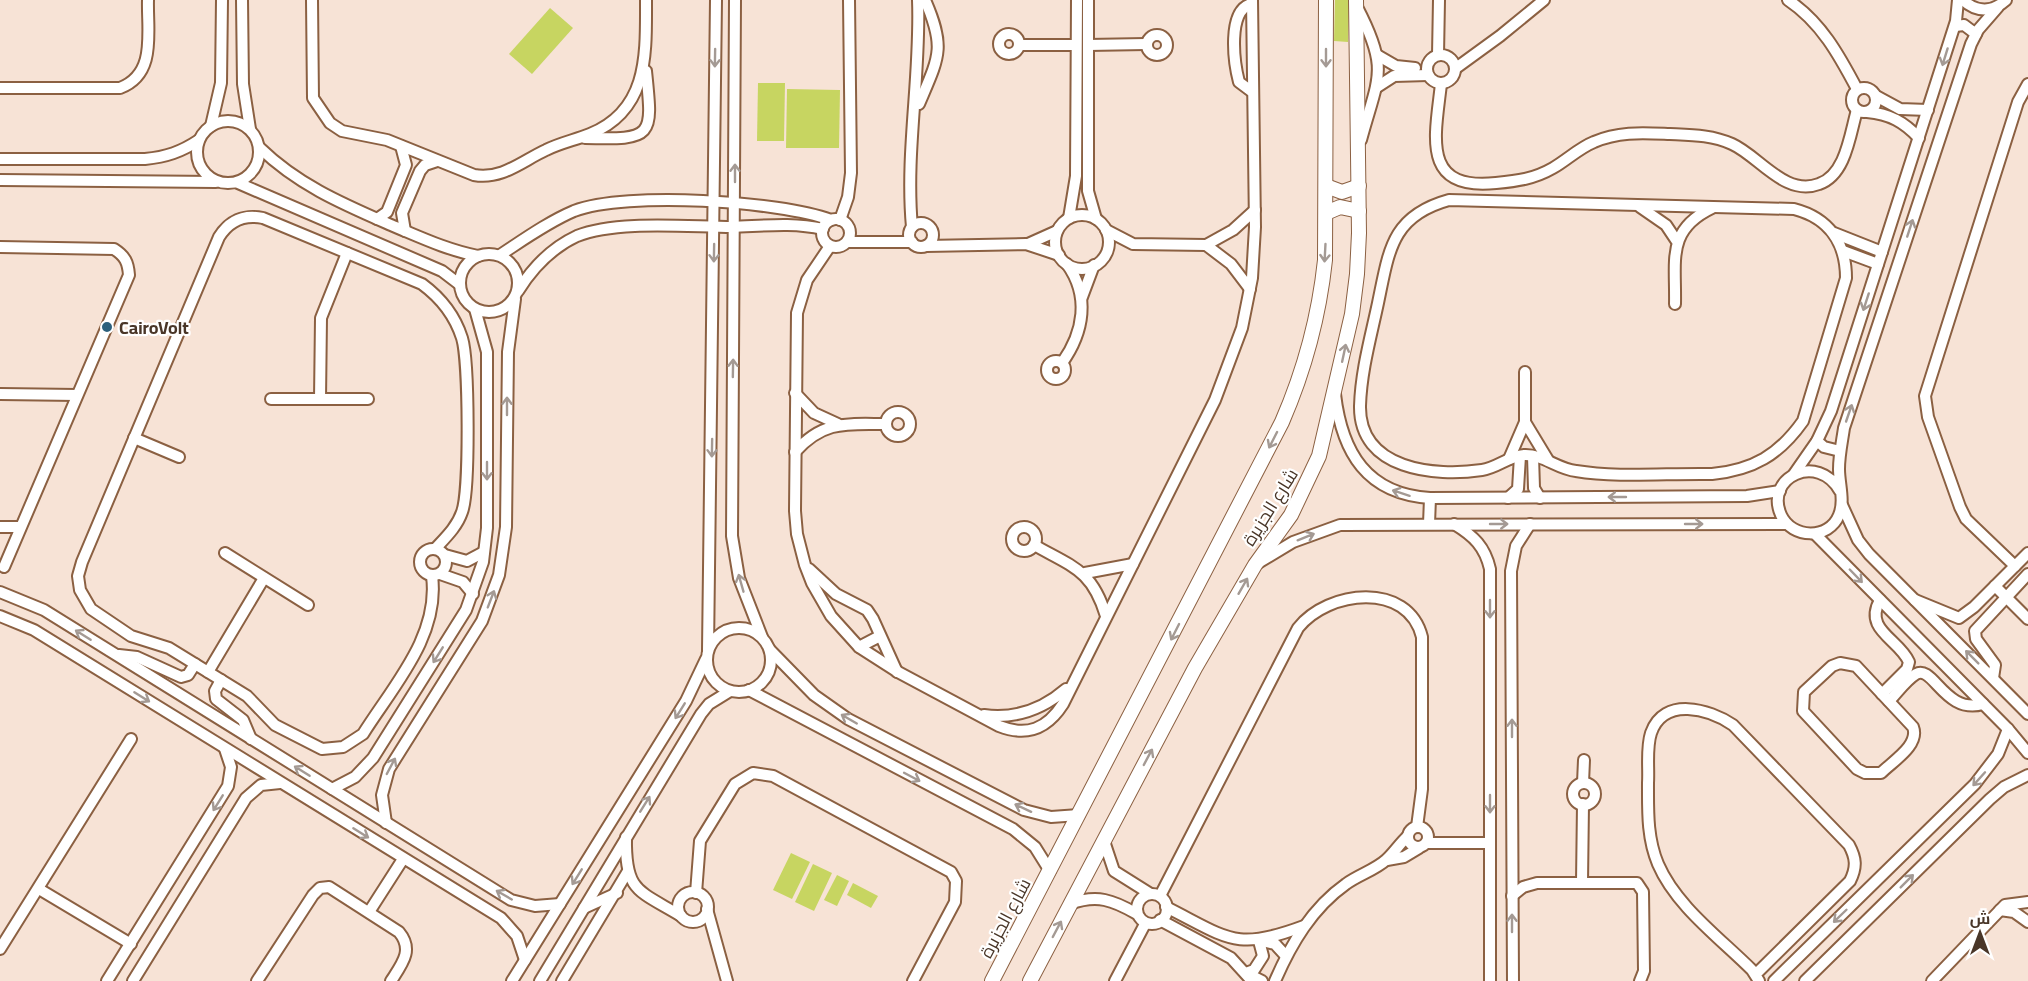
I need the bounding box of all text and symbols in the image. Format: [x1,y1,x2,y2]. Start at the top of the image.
one-way arrow [1939,47,1950,66]
one-way arrow [709,48,721,68]
one-way arrow [1320,48,1332,68]
one-way arrow [729,163,741,183]
one-way arrow [1906,219,1917,237]
one-way arrow [708,243,720,263]
one-way arrow [1320,243,1331,263]
one-way arrow [1860,292,1871,311]
place label: CairoVolt [119,311,189,344]
marker: CairoVolt [100,320,114,334]
one-way arrow [1338,343,1350,362]
one-way arrow [727,358,739,378]
one-way arrow [501,397,513,417]
one-way arrow [1845,404,1856,423]
one-way arrow [1267,430,1278,448]
one-way arrow [706,438,718,458]
one-way arrow [481,460,493,480]
street label: شارع الجزيرة [1233,461,1307,553]
one-way arrow [1392,487,1411,498]
one-way arrow [1607,491,1627,503]
one-way arrow [1489,518,1509,530]
one-way arrow [1684,518,1704,530]
one-way arrow [1296,531,1315,542]
one-way arrow [1848,568,1863,583]
one-way arrow [735,574,746,593]
one-way arrow [1237,578,1249,595]
one-way arrow [487,591,498,609]
one-way arrow [1484,599,1496,619]
one-way arrow [1169,623,1180,641]
one-way arrow [75,628,92,640]
one-way arrow [431,646,444,663]
one-way arrow [1964,650,1979,665]
one-way arrow [133,690,150,703]
one-way arrow [673,702,685,719]
one-way arrow [841,713,858,725]
one-way arrow [1506,718,1518,738]
one-way arrow [1142,749,1154,766]
one-way arrow [386,758,397,776]
one-way arrow [294,764,311,776]
one-way arrow [903,772,921,783]
one-way arrow [1972,772,1986,787]
one-way arrow [211,794,224,811]
one-way arrow [1484,794,1496,814]
one-way arrow [639,796,652,813]
one-way arrow [1014,802,1032,814]
one-way arrow [352,827,369,839]
one-way arrow [571,868,583,885]
street label: شارع الجزيرة [970,872,1040,964]
one-way arrow [1899,874,1914,888]
one-way arrow [496,889,513,901]
north arrow [1950,903,2010,963]
text: ش [1970,903,1990,933]
one-way arrow [1833,909,1848,923]
one-way arrow [1506,913,1518,933]
one-way arrow [1052,921,1063,939]

